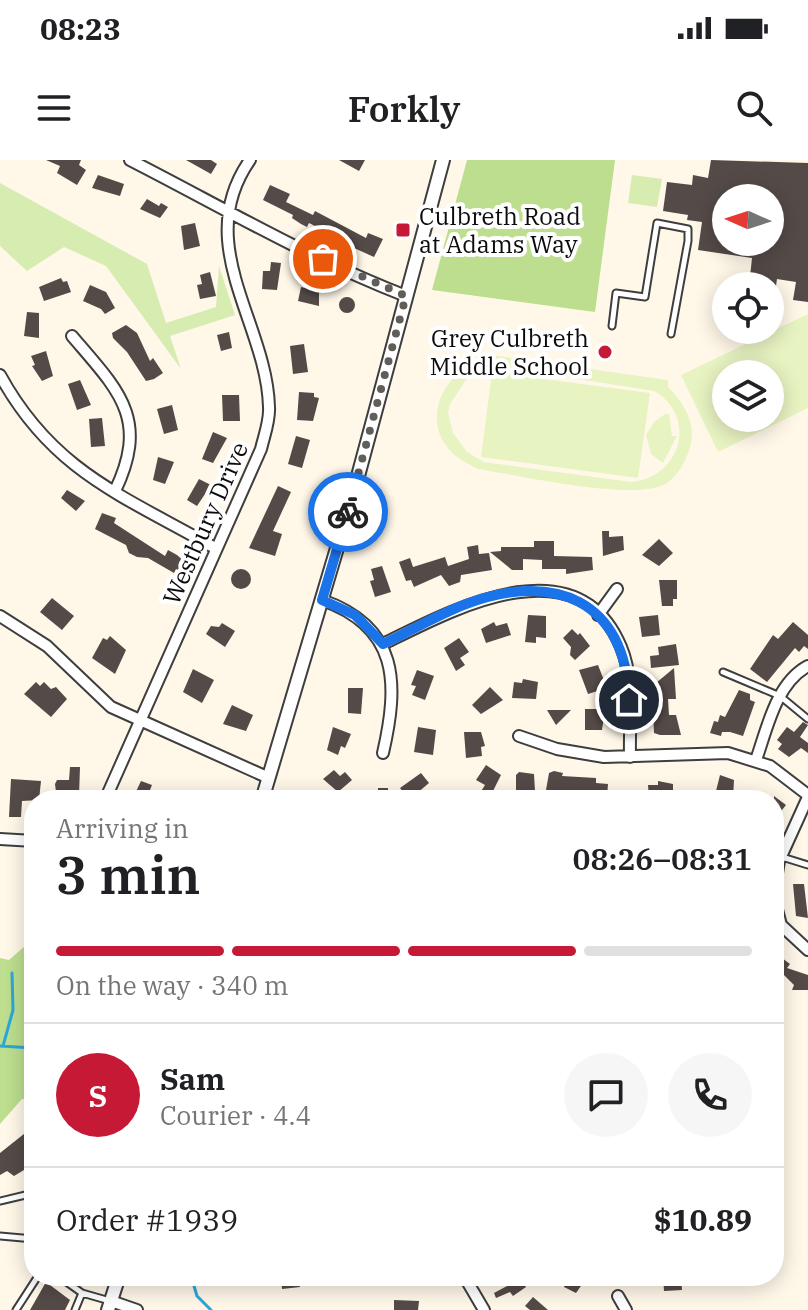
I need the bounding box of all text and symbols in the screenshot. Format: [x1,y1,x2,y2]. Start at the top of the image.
text: 08:23 [40,9,121,48]
text: Forkly [348,85,460,132]
icon: menu [32,86,76,130]
icon: search [732,86,776,130]
north arrow [712,184,784,256]
map controls [712,184,784,432]
place label: Culbreth Road at Adams Way [419,200,581,260]
marker: Culbreth Road at Adams Way [394,221,412,239]
pin [289,225,357,293]
icon: bag [301,237,345,281]
button: locate [712,272,784,344]
place label: Grey Culbreth Middle School [430,322,589,382]
marker: Grey Culbreth Middle School [596,343,614,361]
button: layers [712,360,784,432]
street label: Westbury Drive [155,437,255,609]
courier [308,472,388,552]
icon: bike [326,490,370,534]
pin [595,666,663,734]
icon: home [607,678,651,722]
text: Arriving in [56,811,189,845]
text: 08:26–08:31 [572,839,752,878]
text: 3 min [56,841,201,908]
text: On the way · 340 m [56,968,289,1002]
button: chat [564,1053,648,1137]
button: phone [668,1053,752,1137]
text: Sam [160,1059,225,1098]
text: S [89,1076,107,1115]
text: Courier · 4.4 [160,1098,311,1132]
text: Order #1939 [56,1200,238,1239]
text: $10.89 [654,1200,752,1239]

